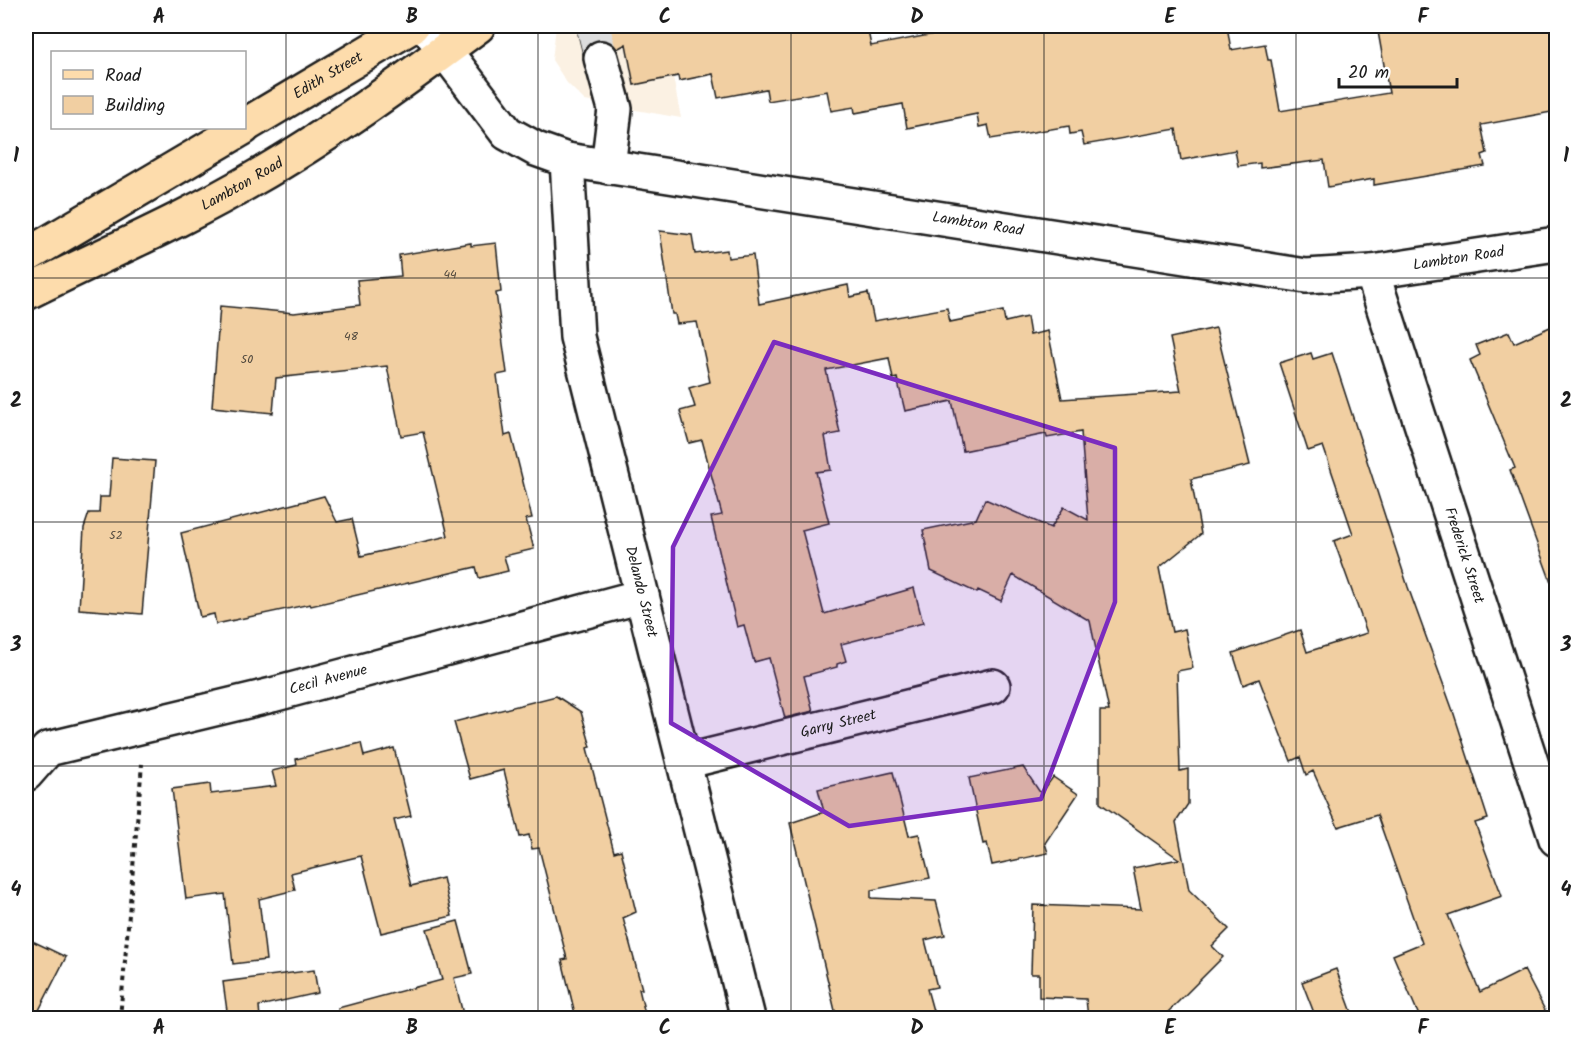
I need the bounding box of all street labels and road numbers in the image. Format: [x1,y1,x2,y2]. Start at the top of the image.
street label: Edith Street [289,46,368,106]
street label: Lambton Road [197,151,289,218]
street label: Lambton Road [931,206,1025,244]
street label: Lambton Road [1411,240,1506,278]
street label: Frederick Street [1437,504,1491,607]
street label: Delando Street [618,543,664,640]
street label: Cecil Avenue [287,658,370,702]
street label: Garry Street [798,703,879,745]

